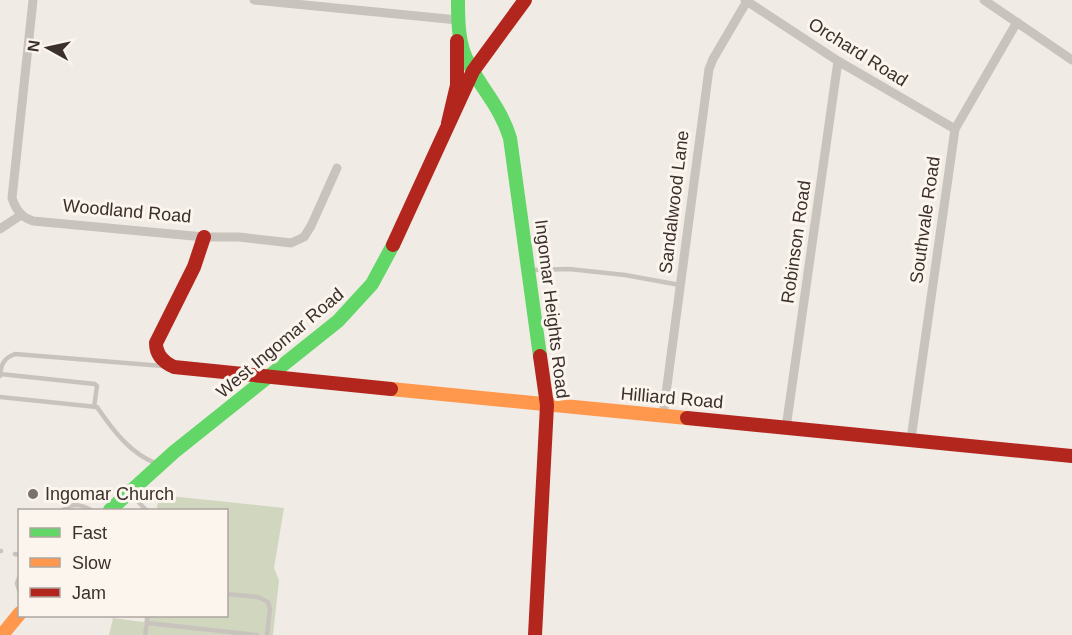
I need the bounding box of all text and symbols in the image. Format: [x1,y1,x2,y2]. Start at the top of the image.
street label: Orchard Road [805,14,911,90]
north arrow [18,18,78,78]
text: N [24,39,43,53]
street label: Sandalwood Lane [655,129,693,275]
street label: Southvale Road [906,155,944,285]
street label: Robinson Road [777,179,815,305]
street label: Woodland Road [62,195,192,227]
street label: Ingomar Heights Road [531,218,573,400]
street label: West Ingomar Road [212,284,348,402]
street label: Hilliard Road [620,384,724,412]
place label: Ingomar Church [45,484,174,504]
marker: Ingomar Church [26,487,40,501]
legend [18,509,228,617]
text: Fast [72,523,107,543]
text: Slow [72,553,112,573]
text: Jam [72,583,106,603]

